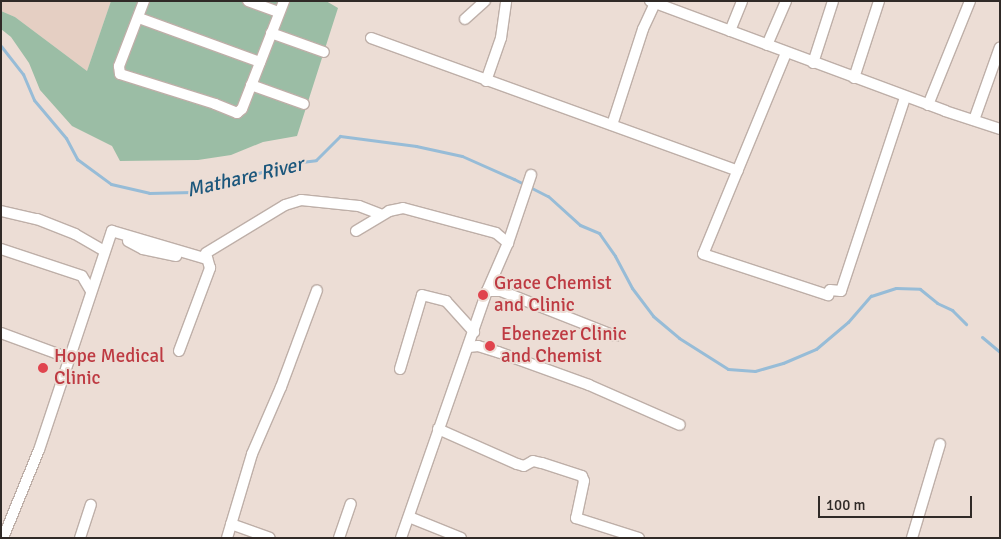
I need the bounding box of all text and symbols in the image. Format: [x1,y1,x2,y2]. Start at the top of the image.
water label: Mathare River [184,152,306,202]
place label: Grace Chemist and Clinic [494,273,612,317]
marker: Grace Chemist and Clinic [476,288,490,302]
place label: Ebenezer Clinic and Chemist [501,324,627,368]
marker: Ebenezer Clinic and Chemist [483,339,497,353]
place label: Hope Medical Clinic [54,346,165,390]
marker: Hope Medical Clinic [36,361,50,375]
scale bar [821,486,975,518]
text: 100 m [826,496,866,514]

